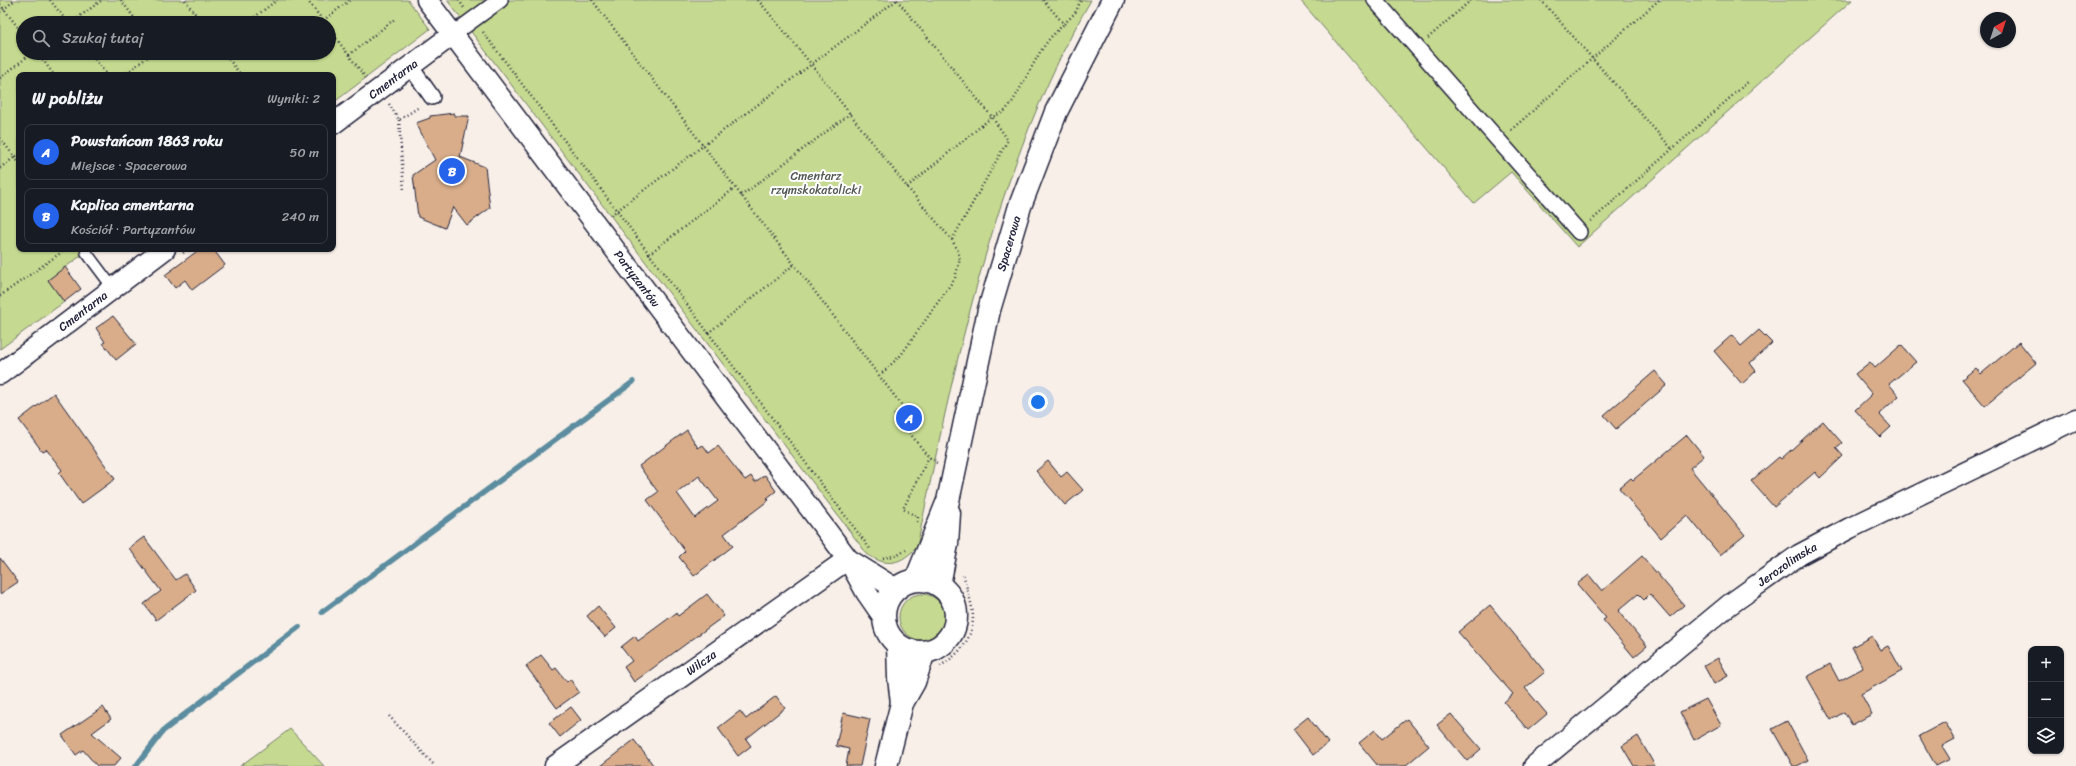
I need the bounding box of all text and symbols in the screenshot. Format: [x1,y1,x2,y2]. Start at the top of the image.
north arrow [1980,12,2016,48]
search box [16,16,336,60]
text: Szukaj tutaj [62,25,143,51]
icon: search [30,27,52,49]
street label: Cmentarna [363,53,423,105]
text: W pobliżu [32,83,103,113]
text: Wyniki: 2 [267,87,320,110]
text: Powstańcom 1863 roku [71,128,223,154]
text: A [42,141,50,164]
text: 50 m [289,141,319,164]
text: Miejsce · Spacerowa [71,154,187,177]
pin: B [439,156,465,186]
park label: Cmentarz rzymskokatolicki [771,165,862,201]
text: Kaplica cmentarna [71,192,194,218]
text: B [42,205,50,228]
text: 240 m [282,205,319,228]
street label: Spacerowa [990,213,1028,274]
text: Kościół · Partyzantów [71,218,195,241]
street label: Partyzantów [608,245,666,313]
street label: Cmentarna [53,285,113,337]
your location [1028,392,1048,412]
pin: A [896,403,922,433]
street label: Jerozolimska [1752,536,1822,593]
street label: Wilcza [681,643,722,681]
map controls [2028,646,2064,754]
button: + [2028,646,2064,682]
button: − [2028,682,2064,718]
button: layers [2028,718,2064,754]

